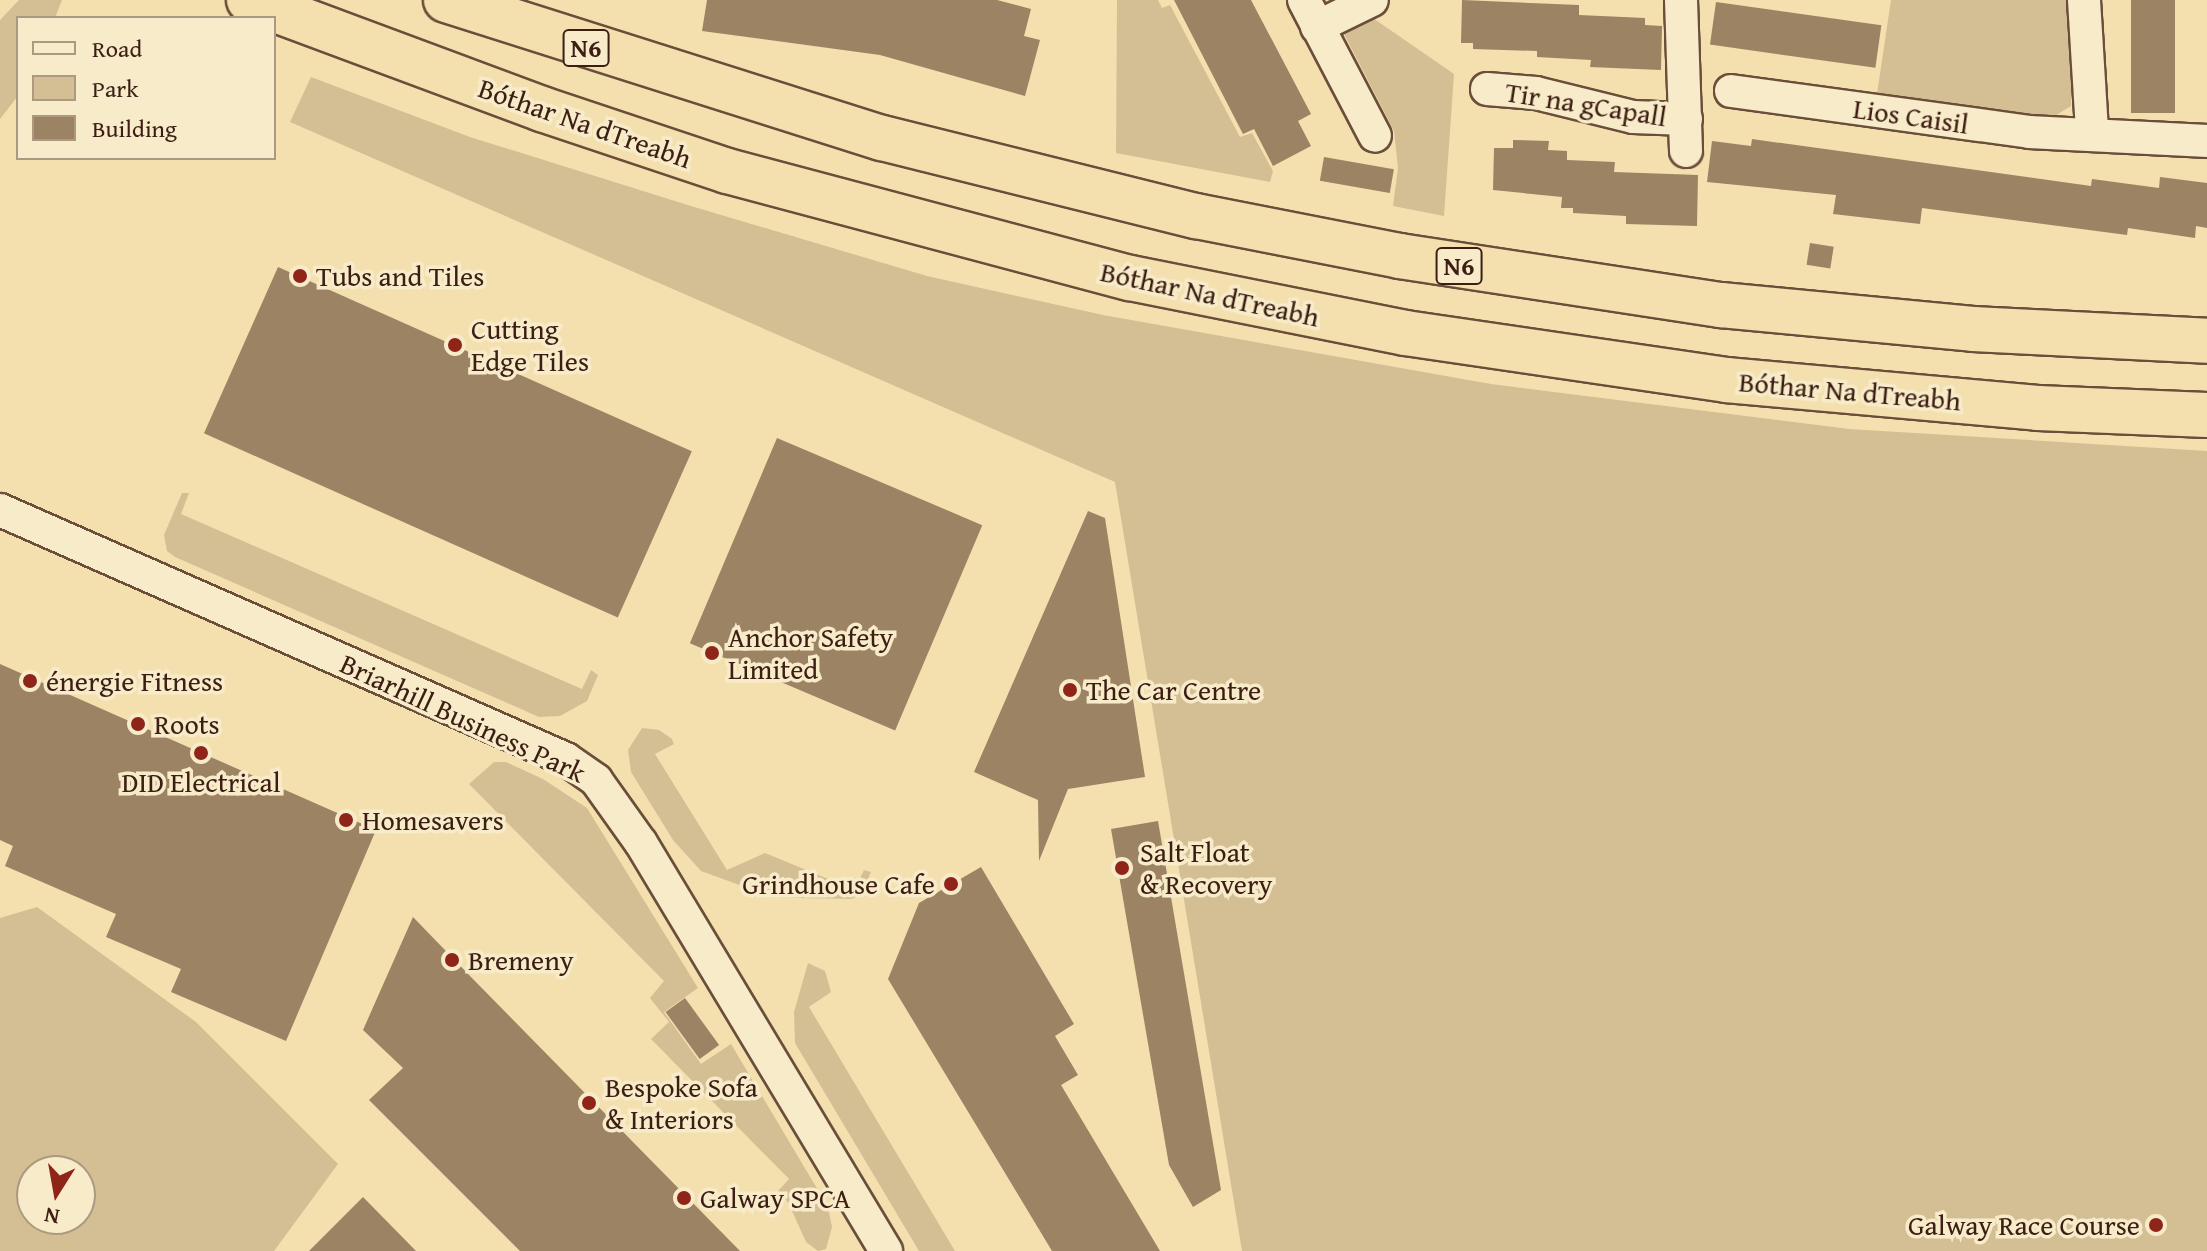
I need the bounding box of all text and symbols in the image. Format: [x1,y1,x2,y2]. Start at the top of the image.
legend [16,16,276,160]
road number: N6 [562,26,610,70]
text: Road [92,31,142,66]
text: Park [92,71,138,106]
street label: Bóthar Na dTreabh [474,71,696,175]
street label: Tir na gCapall [1503,75,1669,133]
street label: Lios Caisil [1851,91,1971,141]
text: Building [92,111,177,146]
road number: N6 [1435,244,1483,288]
street label: Bóthar Na dTreabh [1098,254,1322,334]
place label: Tubs and Tiles [316,259,484,293]
marker: Tubs and Tiles [291,267,309,285]
place label: Cutting Edge Tiles [471,312,589,378]
marker: Cutting Edge Tiles [446,336,464,354]
street label: Bóthar Na dTreabh [1738,365,1962,417]
place label: Anchor Safety Limited [728,620,893,686]
marker: Anchor Safety Limited [703,644,721,662]
street label: Briarhill Business Park [335,646,591,790]
place label: énergie Fitness [46,664,223,698]
marker: énergie Fitness [21,672,39,690]
place label: The Car Centre [1086,673,1261,707]
marker: The Car Centre [1061,681,1079,699]
place label: Roots [154,707,220,741]
marker: Roots [129,715,147,733]
marker: DID Electrical [192,744,210,762]
place label: DID Electrical [121,765,281,799]
place label: Homesavers [362,803,504,837]
marker: Homesavers [337,811,355,829]
place label: Salt Float & Recovery [1140,835,1272,901]
marker: Salt Float & Recovery [1111,857,1133,879]
place label: Grindhouse Cafe [742,867,935,901]
marker: Grindhouse Cafe [942,875,960,893]
place label: Bremeny [468,943,574,977]
marker: Bremeny [443,951,461,969]
place label: Bespoke Sofa & Interiors [605,1070,758,1136]
marker: Bespoke Sofa & Interiors [580,1094,598,1112]
north arrow [16,1155,96,1235]
place label: Galway SPCA [700,1181,851,1215]
marker: Galway SPCA [675,1189,693,1207]
text: N [42,1199,62,1234]
place label: Galway Race Course [1908,1208,2140,1242]
marker: Galway Race Course [2147,1216,2165,1234]

